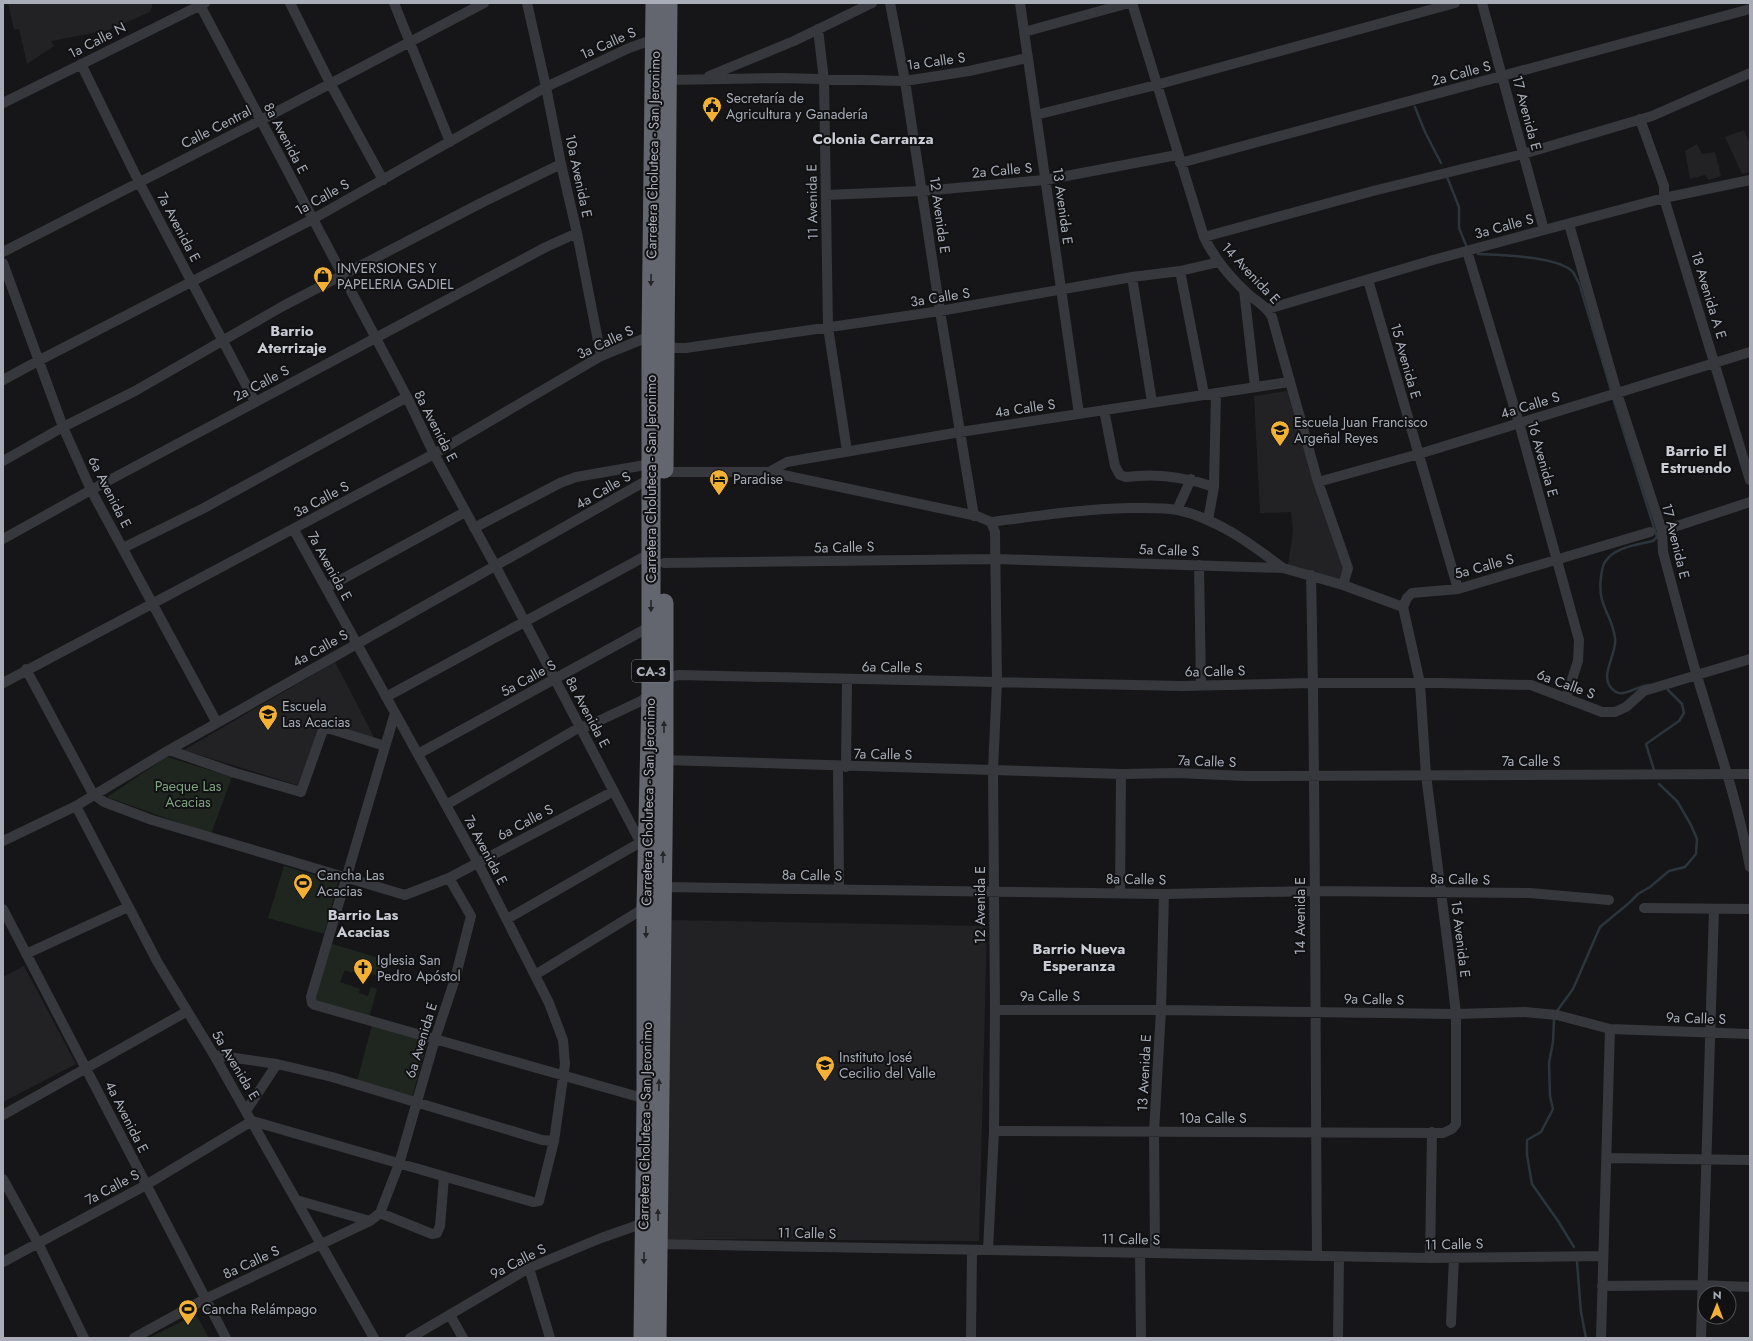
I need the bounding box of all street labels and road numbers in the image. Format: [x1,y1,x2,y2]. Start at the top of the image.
street label: 1a Calle N [65,17,129,63]
street label: 1a Calle S [577,22,639,64]
street label: 1a Calle S [905,47,967,75]
street label: Carretera Choluteca - San Jeronimo [641,50,665,259]
street label: 2a Calle S [1429,55,1493,91]
street label: 17 Avenida E [1507,73,1547,153]
street label: 8a Avenida E [259,99,313,177]
street label: Calle Central [177,101,255,153]
street label: 10a Avenida E [560,132,598,220]
street label: 2a Calle S [971,157,1033,183]
street label: 11 Avenida E [801,164,823,240]
street label: 13 Avenida E [1048,166,1078,246]
street label: 1a Calle S [291,174,353,220]
street label: 12 Avenida E [925,175,955,255]
street label: 7a Avenida E [152,189,206,265]
street label: 3a Calle S [1472,208,1536,243]
street label: 14 Avenida E [1217,238,1285,308]
street label: 18 Avenida A E [1686,249,1732,341]
street label: 3a Calle S [909,282,972,312]
street label: 3a Calle S [573,320,637,364]
street label: 15 Avenida E [1386,321,1426,401]
street label: 2a Calle S [229,360,293,406]
street label: Carretera Choluteca - San Jeronimo [641,375,661,583]
street label: 4a Calle S [1498,386,1562,423]
street label: 8a Avenida E [409,387,463,465]
street label: 4a Calle S [993,394,1057,422]
street label: 16 Avenida E [1523,419,1563,499]
street label: 6a Avenida E [83,453,137,531]
street label: 4a Calle S [572,466,635,514]
street label: 3a Calle S [290,476,353,522]
street label: 17 Avenida E [1657,501,1695,581]
street label: 7a Avenida E [303,528,357,604]
street label: 5a Calle S [813,536,875,558]
street label: 5a Calle S [1138,539,1200,561]
street label: 5a Calle S [1452,548,1516,584]
street label: 4a Calle S [288,624,352,672]
street label: 5a Calle S [497,654,560,701]
street label: 6a Calle S [861,656,923,678]
road number: CA-3 [632,660,670,682]
street label: 6a Calle S [1184,660,1246,682]
street label: 6a Calle S [1534,664,1598,704]
street label: 8a Avenida E [561,673,615,751]
street label: Carretera Choluteca - San Jeronimo [636,697,660,906]
street label: 7a Calle S [853,743,913,765]
street label: 7a Calle S [1177,750,1237,772]
street label: 7a Calle S [1502,751,1561,771]
street label: 6a Calle S [493,799,557,845]
street label: 7a Avenida E [459,812,513,888]
street label: 8a Calle S [782,864,843,886]
street label: 12 Avenida E [970,866,990,944]
street label: 8a Calle S [1106,868,1167,890]
street label: 8a Calle S [1430,868,1491,890]
street label: 14 Avenida E [1290,877,1310,955]
street label: 15 Avenida E [1446,899,1476,979]
street label: 9a Calle S [1020,986,1081,1006]
street label: 9a Calle S [1344,988,1405,1010]
street label: 6a Avenida E [400,1000,442,1080]
street label: 9a Calle S [1665,1007,1727,1029]
street label: Carretera Choluteca - San Jeronimo [633,1021,657,1230]
street label: 5a Avenida E [207,1026,265,1104]
street label: 13 Avenida E [1132,1034,1156,1112]
street label: 4a Avenida E [100,1078,154,1156]
street label: 10a Calle S [1179,1108,1247,1128]
street label: 7a Calle S [81,1164,143,1210]
street label: 11 Calle S [778,1222,837,1244]
street label: 11 Calle S [1102,1228,1161,1250]
street label: 11 Calle S [1425,1233,1484,1255]
street label: 9a Calle S [487,1238,550,1284]
street label: 8a Calle S [219,1240,283,1284]

